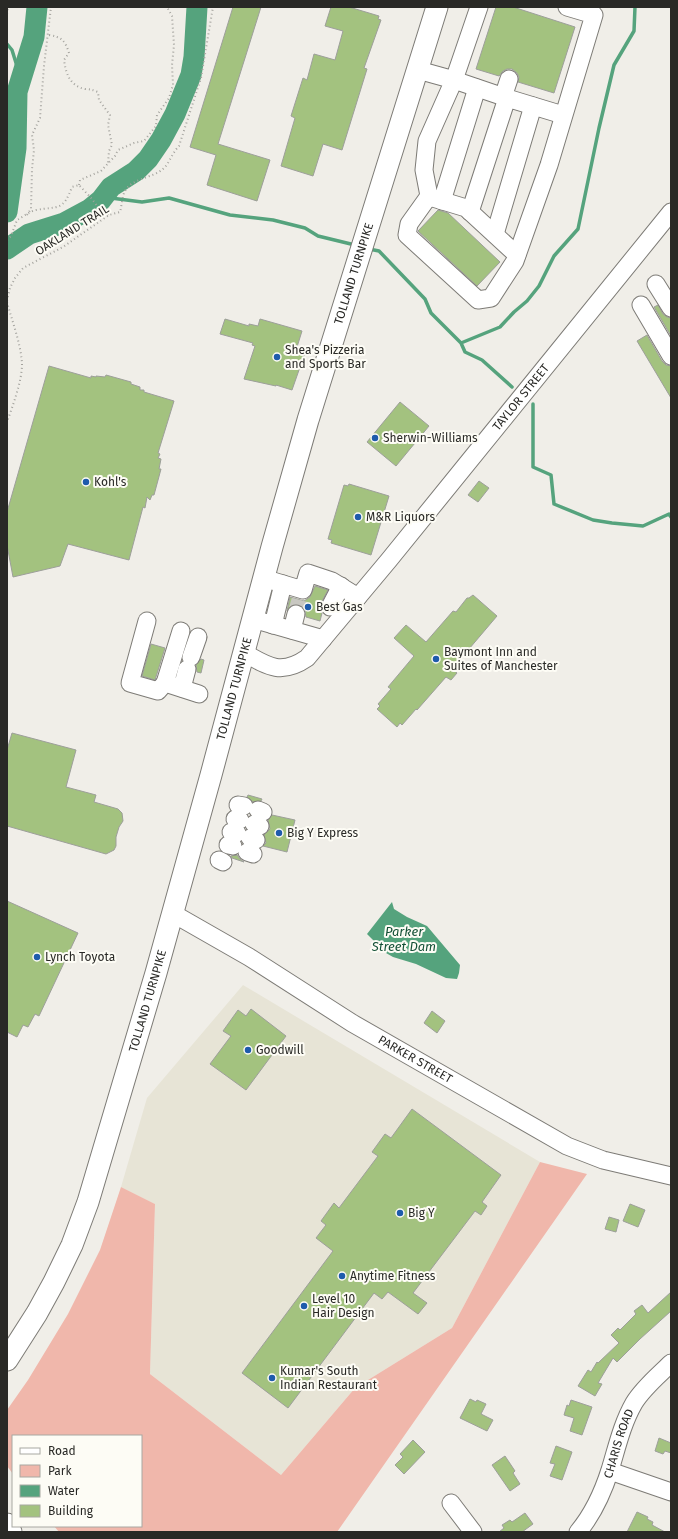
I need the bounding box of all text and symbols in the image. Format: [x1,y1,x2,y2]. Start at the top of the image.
street label: OAKLAND TRAIL [33,202,111,258]
street label: TOLLAND TURNPIKE [331,221,376,326]
place label: Shea's Pizzeria and Sports Bar [285,343,366,371]
marker: Shea's Pizzeria and Sports Bar [272,352,282,362]
street label: TAYLOR STREET [490,361,552,433]
place label: Sherwin-Williams [383,431,478,445]
marker: Sherwin-Williams [370,433,380,443]
place label: Kohl's [94,475,127,489]
marker: Kohl's [81,477,91,487]
place label: M&R Liquors [366,510,436,524]
marker: M&R Liquors [353,512,363,522]
place label: Best Gas [316,600,363,614]
marker: Best Gas [303,602,313,612]
street label: TOLLAND TURNPIKE [214,636,255,741]
place label: Baymont Inn and Suites of Manchester [444,645,558,673]
marker: Baymont Inn and Suites of Manchester [431,654,441,664]
place label: Big Y Express [287,826,359,840]
marker: Big Y Express [274,828,284,838]
water label: Parker Street Dam [371,924,436,954]
street label: TOLLAND TURNPIKE [126,948,169,1054]
place label: Lynch Toyota [45,950,115,964]
marker: Lynch Toyota [32,952,42,962]
street label: PARKER STREET [376,1033,456,1086]
place label: Goodwill [256,1043,304,1057]
marker: Goodwill [243,1045,253,1055]
place label: Big Y [408,1206,435,1220]
marker: Big Y [395,1208,405,1218]
place label: Anytime Fitness [350,1269,436,1283]
marker: Anytime Fitness [337,1271,347,1281]
place label: Level 10 Hair Design [312,1292,374,1320]
marker: Level 10 Hair Design [299,1301,309,1311]
place label: Kumar's South Indian Restaurant [280,1364,378,1392]
marker: Kumar's South Indian Restaurant [267,1373,277,1383]
street label: CHARIS ROAD [601,1406,637,1480]
legend [12,1435,142,1527]
text: Road [48,1444,76,1458]
text: Park [48,1464,72,1478]
text: Water [48,1484,80,1498]
text: Building [48,1504,94,1518]

